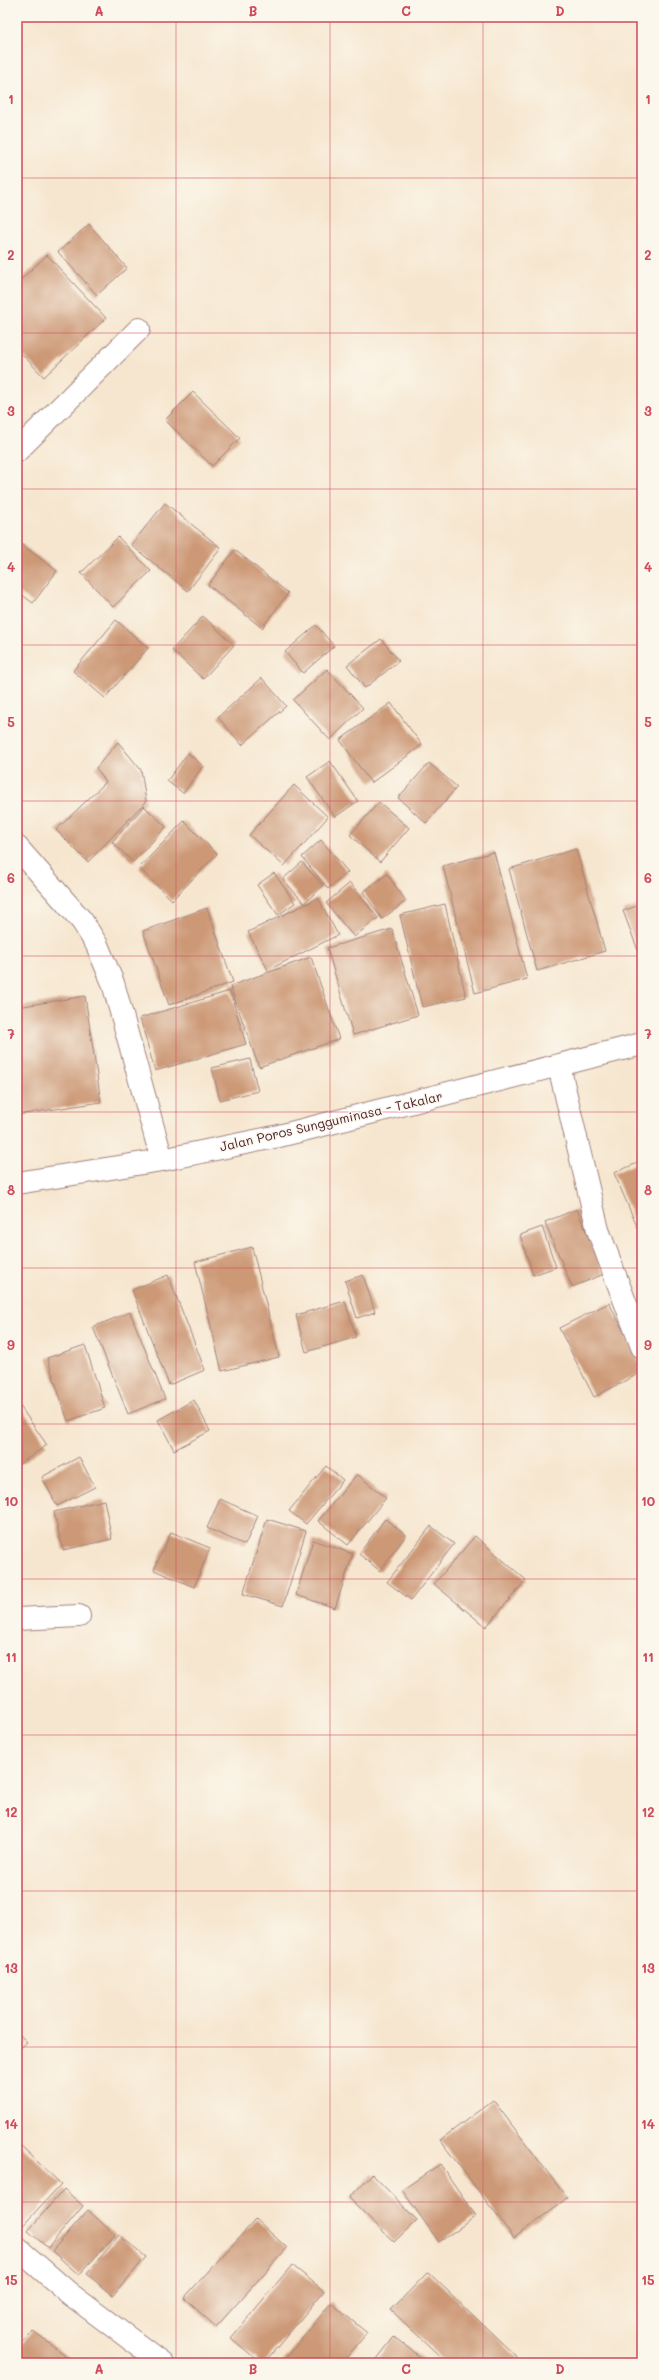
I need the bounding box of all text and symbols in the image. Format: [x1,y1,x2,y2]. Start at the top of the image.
text: A [94,2,104,19]
text: B [249,2,258,19]
text: C [401,2,411,19]
text: D [555,2,565,19]
text: 1 [8,90,14,107]
text: 1 [645,90,651,107]
text: 2 [7,246,15,263]
text: 2 [644,246,652,263]
text: 3 [7,402,15,419]
text: 3 [644,402,652,419]
text: 4 [7,558,15,575]
text: 4 [644,558,652,575]
text: 5 [7,713,15,730]
text: 5 [644,713,652,730]
text: 6 [7,869,15,886]
text: 6 [644,869,652,886]
text: 7 [7,1025,15,1042]
text: 7 [644,1025,652,1042]
street label: Jalan Poros Sungguminasa - Takalar [218,1087,444,1154]
text: 8 [7,1181,15,1198]
text: 8 [644,1181,652,1198]
text: 9 [7,1336,15,1353]
text: 9 [644,1336,652,1353]
text: 10 [4,1492,18,1509]
text: 10 [641,1492,655,1509]
text: 11 [5,1648,17,1665]
text: 11 [642,1648,654,1665]
text: 12 [4,1803,18,1820]
text: 12 [641,1803,655,1820]
text: 13 [4,1959,18,1976]
text: 13 [641,1959,655,1976]
text: 14 [4,2115,18,2132]
text: 14 [641,2115,655,2132]
text: 15 [4,2271,18,2288]
text: 15 [641,2271,655,2288]
text: A [94,2360,104,2377]
text: B [249,2360,258,2377]
text: C [401,2360,411,2377]
text: D [555,2360,565,2377]

